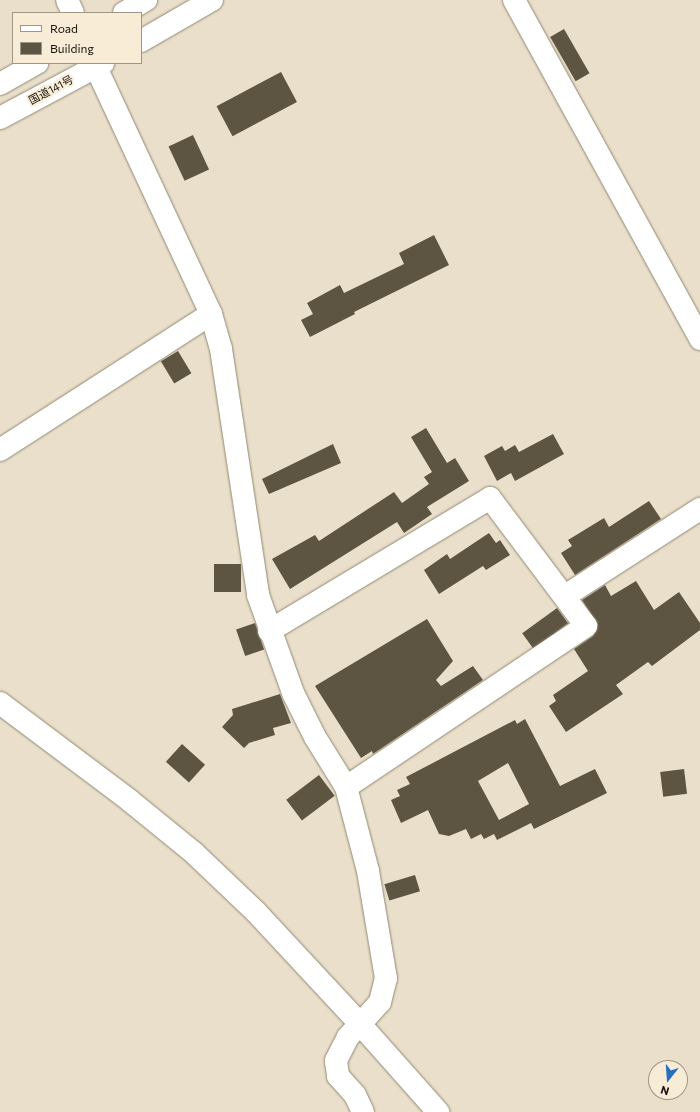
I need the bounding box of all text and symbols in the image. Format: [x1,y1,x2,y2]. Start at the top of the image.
legend [12,12,142,64]
text: Road [50,21,78,35]
text: Building [50,41,94,55]
street label: 国道141号 [26,73,76,107]
north arrow [648,1060,688,1100]
text: N [659,1084,670,1098]

